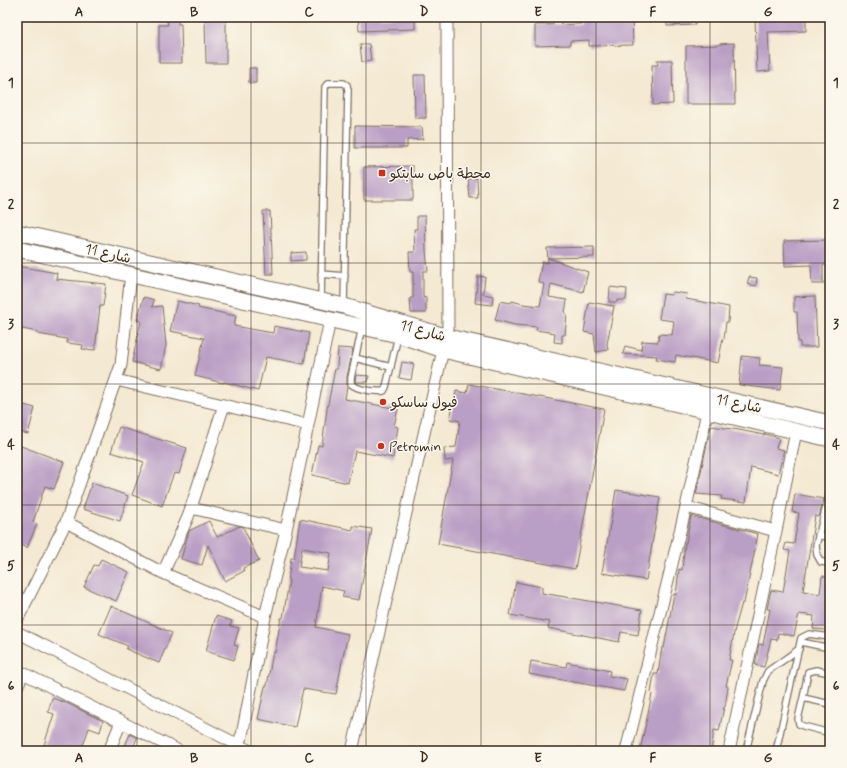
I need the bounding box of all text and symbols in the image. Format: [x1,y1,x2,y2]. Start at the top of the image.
text: A [75,4,83,21]
text: B [190,4,199,21]
text: C [304,4,314,21]
text: D [420,4,429,21]
text: E [534,4,542,21]
text: F [650,4,657,21]
text: G [764,4,773,21]
text: 1 [8,75,14,92]
text: 1 [833,75,839,92]
place label: محطة باص سابتكو [389,165,491,183]
marker: محطة باص سابتكو [377,168,387,178]
text: 2 [8,196,15,213]
text: 2 [833,196,840,213]
street label: شارع 11 [83,240,132,268]
text: 3 [8,316,14,333]
street label: شارع 11 [398,316,447,346]
text: 3 [833,316,839,333]
street label: شارع 11 [714,390,763,418]
place label: فيول ساسكو [390,394,458,412]
marker: فيول ساسكو [378,397,388,407]
text: 4 [7,437,15,454]
text: 4 [832,437,840,454]
place label: Petromin [389,438,441,456]
marker: Petromin [376,441,386,451]
text: 5 [7,558,15,575]
text: 5 [832,558,840,575]
text: 6 [8,678,15,695]
text: 6 [833,678,840,695]
text: A [75,750,83,767]
text: B [190,750,199,767]
text: C [304,750,314,767]
text: D [420,750,429,767]
text: E [534,750,542,767]
text: F [650,750,657,767]
text: G [764,750,773,767]

